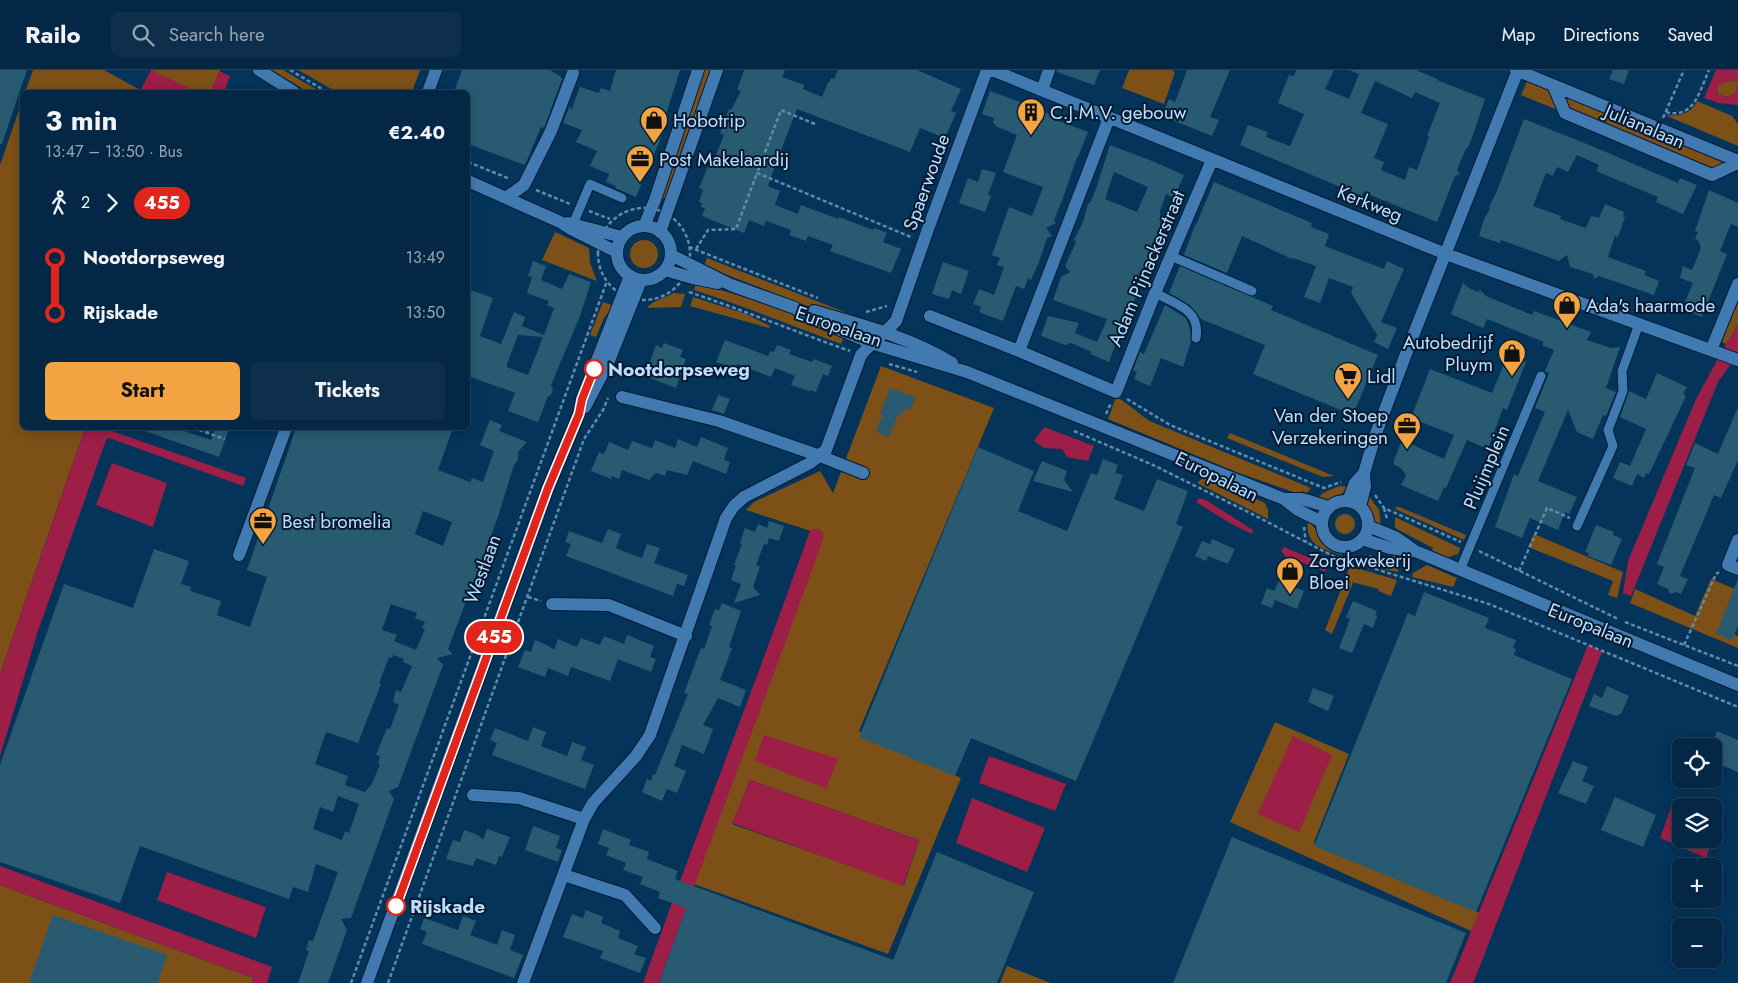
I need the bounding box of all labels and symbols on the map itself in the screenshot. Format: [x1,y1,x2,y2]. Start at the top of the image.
street label: Julianalaan [1598,96,1689,155]
building icon: C.J.M.V. gebouw [1016,97,1046,136]
place label: C.J.M.V. gebouw [1050,99,1187,126]
shop icon: Hobotrip [639,105,669,144]
place label: Hobotrip [673,107,745,134]
street label: Spaerwoude [897,130,956,234]
office icon: Post Makelaardij [625,144,655,183]
place label: Post Makelaardij [659,146,789,173]
street label: Kerkweg [1333,178,1407,229]
street label: Adam Pijnackerstraat [1101,186,1192,350]
shop icon: Ada's haarmode [1552,290,1582,329]
place label: Ada's haarmode [1586,292,1716,319]
street label: Europalaan [792,299,886,354]
place label: Autobedrijf Pluym [1403,329,1494,378]
shop icon: Autobedrijf Pluym [1497,338,1527,377]
place label: Nootdorpseweg [608,356,750,383]
marker: Nootdorpseweg [584,359,604,379]
supermarket icon: Lidl [1333,361,1363,400]
place label: Lidl [1367,363,1396,390]
place label: Van der Stoep Verzekeringen [1272,402,1388,451]
office icon: Van der Stoep Verzekeringen [1392,411,1422,450]
street label: Pluijmplein [1457,421,1516,514]
street label: Europalaan [1171,445,1263,508]
office icon: Best bromelia [248,506,278,545]
place label: Best bromelia [282,508,391,535]
street label: Westlaan [457,531,507,608]
place label: Zorgkwekerij Bloei [1309,547,1411,596]
shop icon: Zorgkwekerij Bloei [1275,556,1305,595]
street label: Europalaan [1544,596,1637,655]
line badge: 455 [465,621,523,653]
place label: Rijskade [410,893,485,920]
marker: Rijskade [386,896,406,916]

